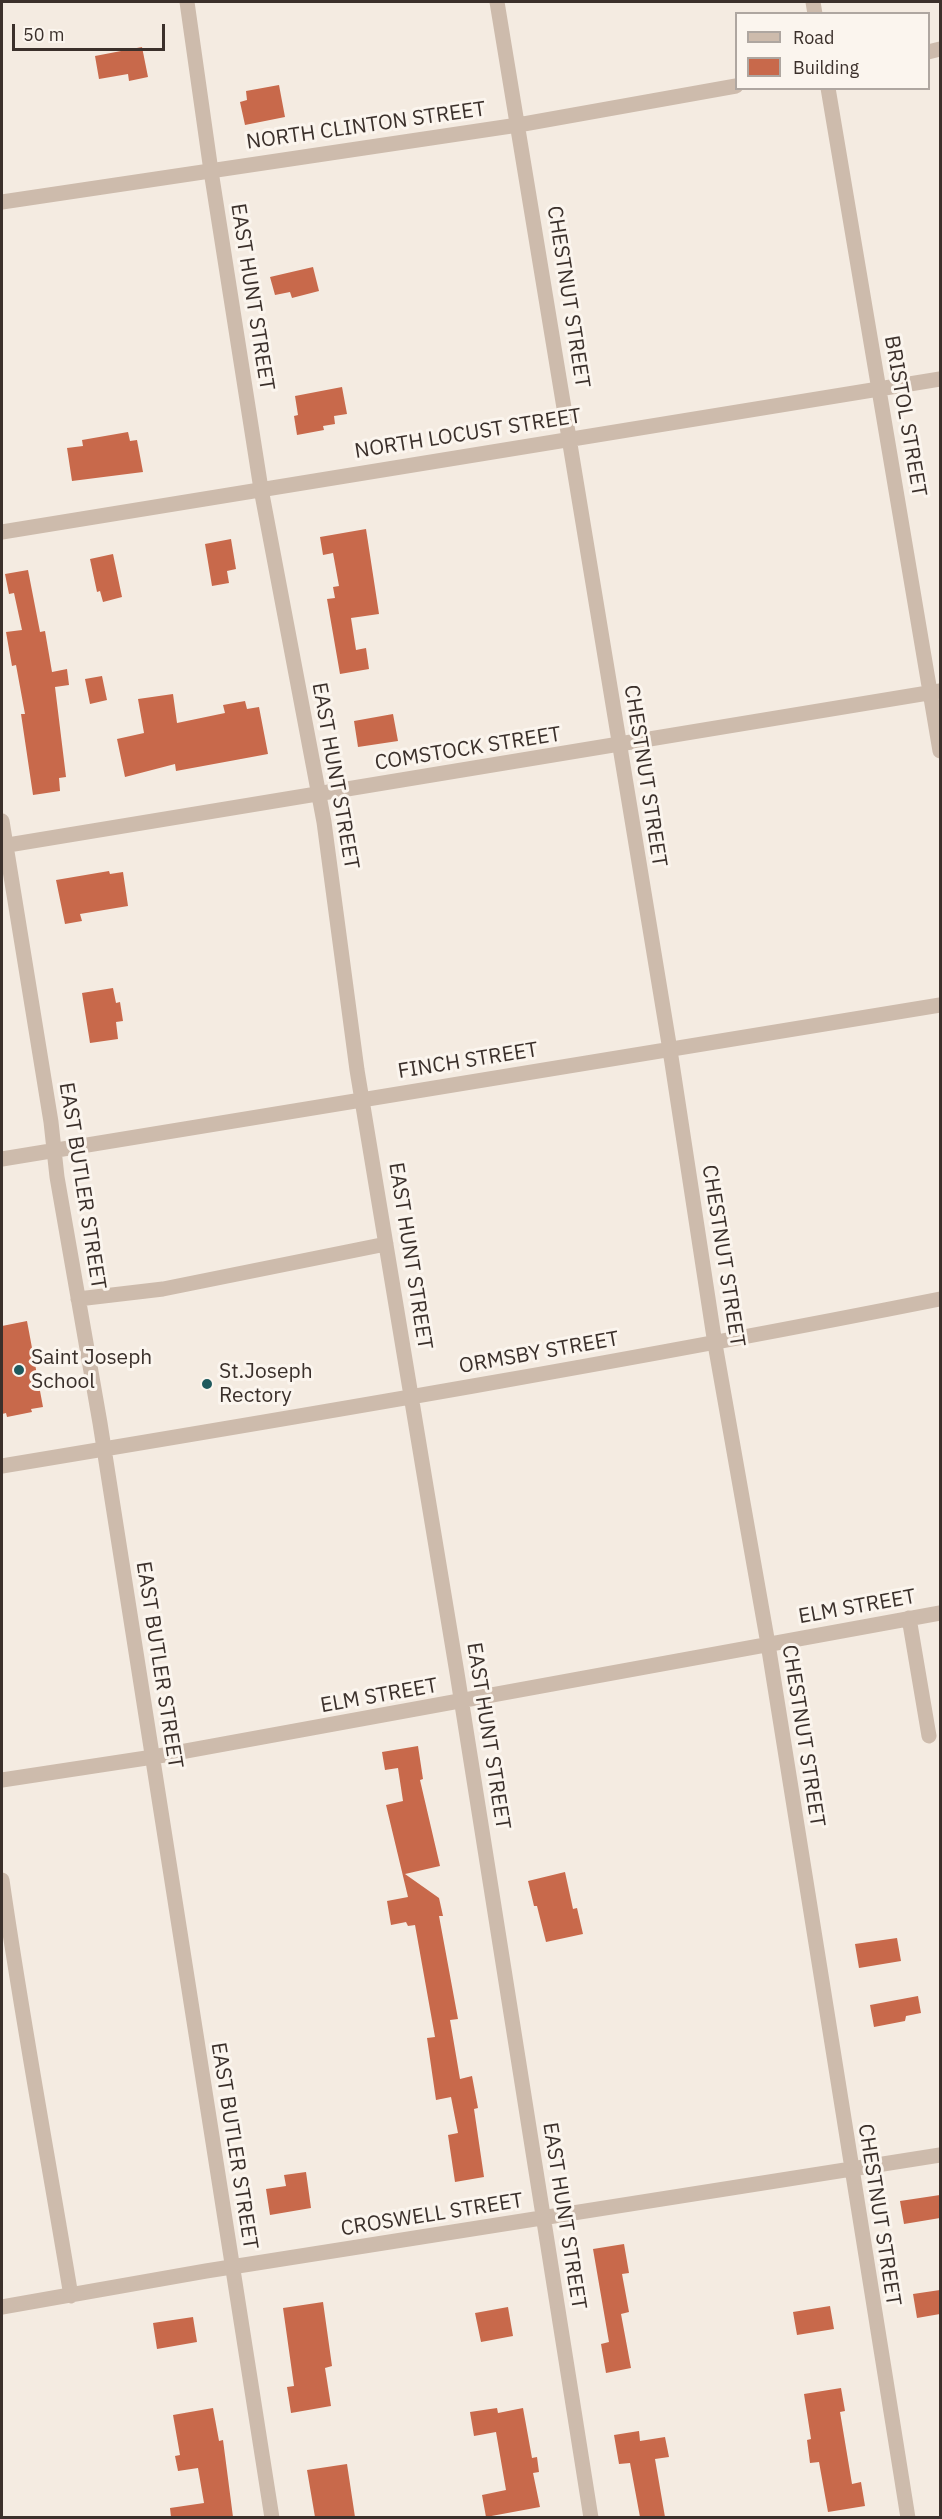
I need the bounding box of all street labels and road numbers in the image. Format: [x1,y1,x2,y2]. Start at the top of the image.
street label: NORTH CLINTON STREET [245,97,487,155]
street label: EAST HUNT STREET [225,202,279,392]
street label: CHESTNUT STREET [541,204,595,390]
street label: BRISTOL STREET [878,333,932,499]
street label: NORTH LOCUST STREET [353,404,583,464]
street label: EAST HUNT STREET [306,681,364,871]
street label: CHESTNUT STREET [618,683,672,869]
street label: COMSTOCK STREET [373,722,563,776]
street label: FINCH STREET [396,1037,540,1085]
street label: EAST BUTLER STREET [53,1081,111,1291]
street label: EAST HUNT STREET [383,1161,437,1351]
street label: CHESTNUT STREET [696,1163,750,1349]
street label: ORMSBY STREET [457,1327,621,1379]
street label: EAST BUTLER STREET [130,1560,188,1770]
street label: ELM STREET [796,1584,918,1630]
street label: EAST HUNT STREET [461,1641,515,1831]
street label: CHESTNUT STREET [776,1643,830,1829]
street label: ELM STREET [318,1673,440,1719]
street label: EAST BUTLER STREET [205,2041,263,2251]
street label: EAST HUNT STREET [537,2121,591,2311]
street label: CHESTNUT STREET [852,2122,906,2308]
street label: CROSWELL STREET [339,2188,525,2242]

